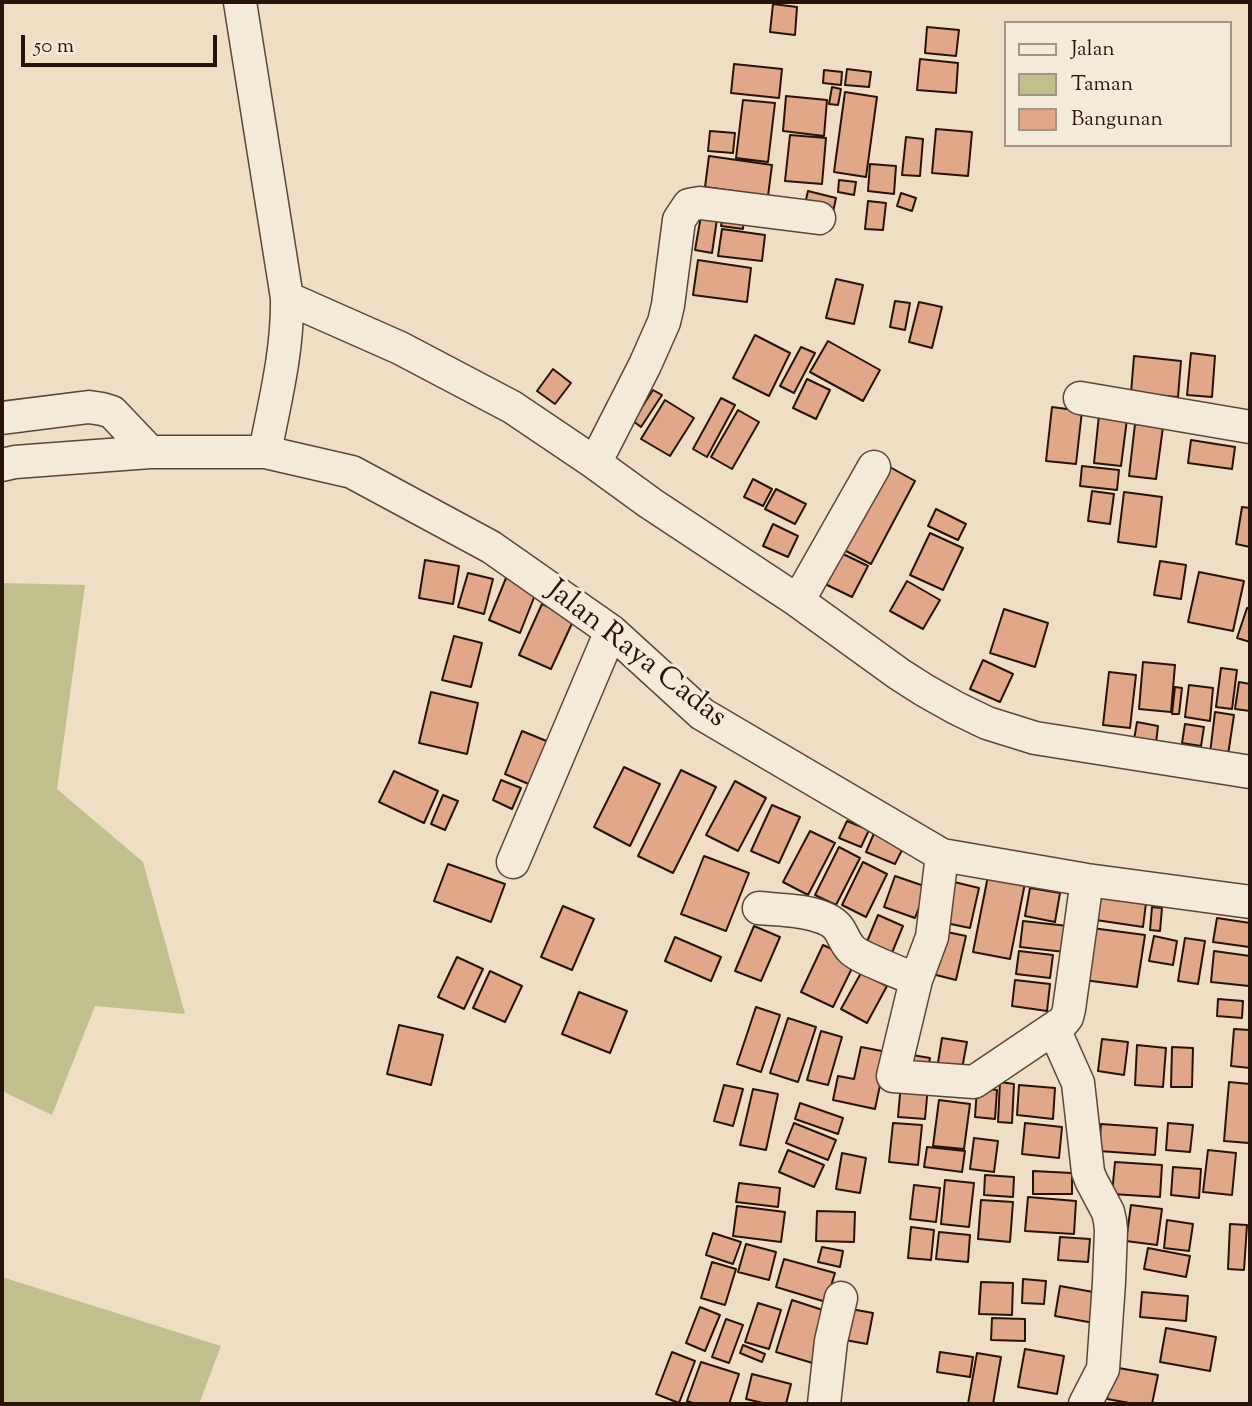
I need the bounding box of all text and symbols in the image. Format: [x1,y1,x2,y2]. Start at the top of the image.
scale bar [24,21,220,65]
legend [1004,21,1231,147]
text: 50 m [34,32,74,62]
text: Jalan [1071,35,1115,65]
text: Taman [1071,70,1133,100]
text: Bangunan [1071,105,1163,135]
street label: Jalan Raya Cadas [538,574,732,738]

